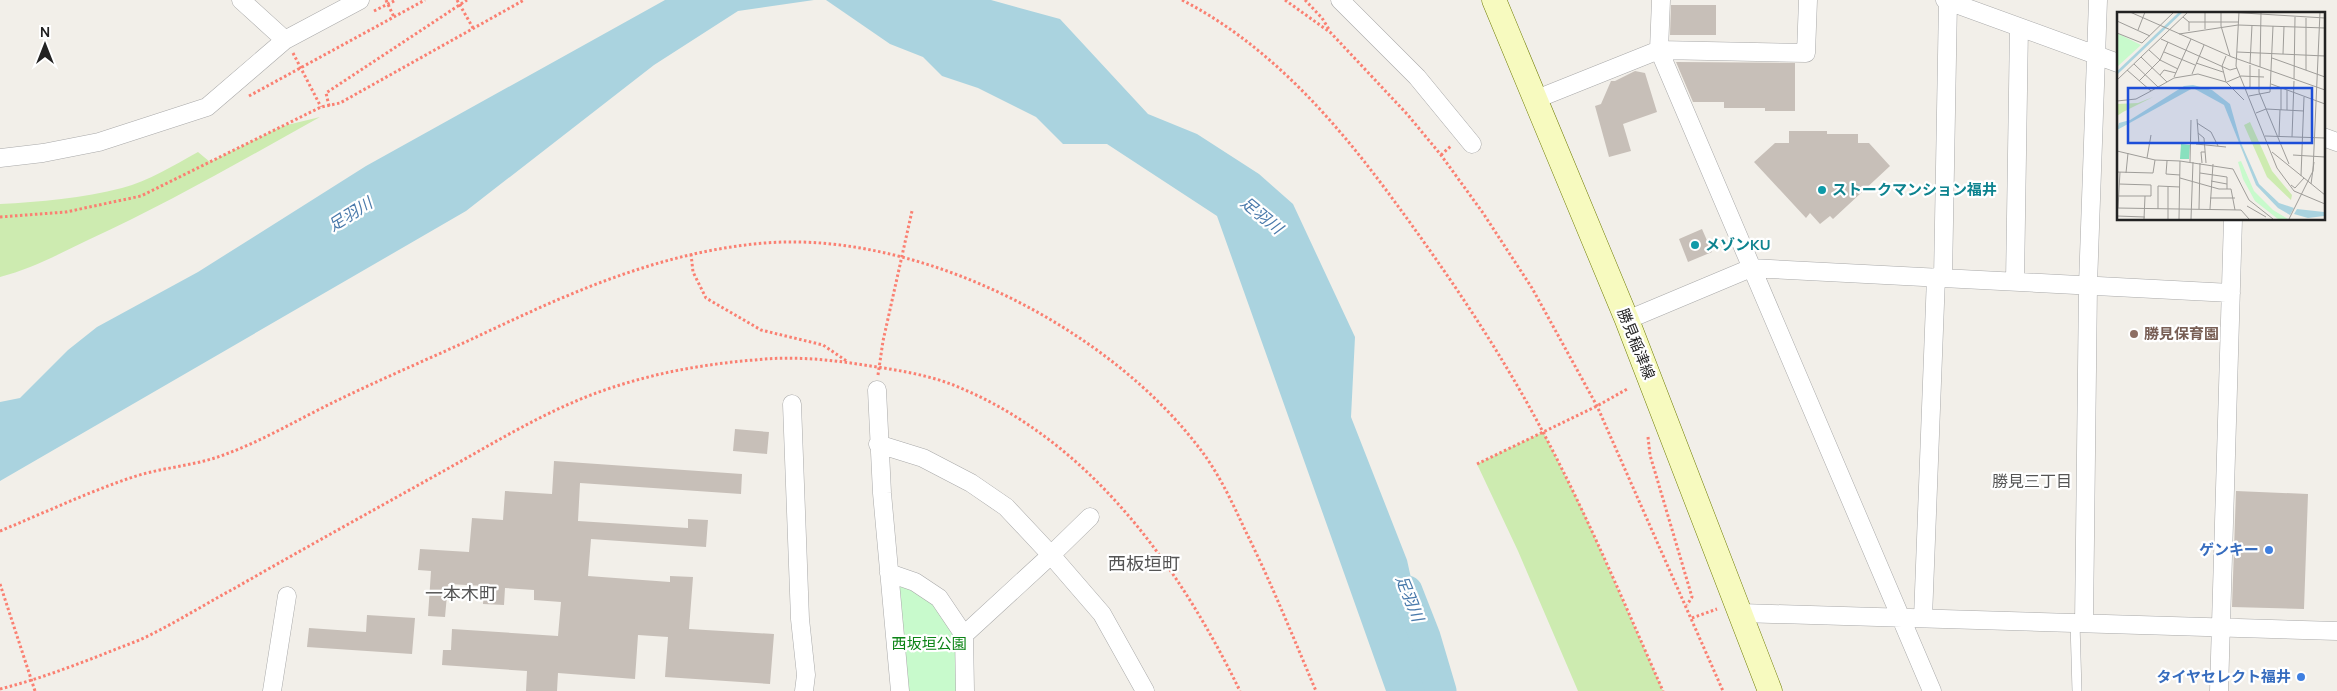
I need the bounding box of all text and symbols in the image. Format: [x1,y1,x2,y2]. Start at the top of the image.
inset map [2117,12,2324,220]
north arrow [20,20,70,70]
text: N [40,22,50,41]
place label: ストークマンション福井 [1832,179,1997,200]
marker: ストークマンション福井 [1816,184,1828,196]
water label: 足羽川 [324,191,378,236]
water label: 足羽川 [1236,191,1289,240]
place label: メゾンKU [1705,234,1771,255]
marker: メゾンKU [1689,239,1701,251]
street label: 勝見稲津線 [1613,305,1660,383]
place label: 勝見保育園 [2144,323,2219,344]
marker: 勝見保育園 [2128,328,2140,340]
district label: 勝見三丁目 [1992,470,2072,492]
place label: ゲンキー [2199,539,2259,560]
marker: ゲンキー [2263,544,2275,556]
district label: 西板垣町 [1108,551,1180,575]
water label: 足羽川 [1391,572,1430,626]
district label: 一本木町 [425,581,497,605]
park label: 西坂垣公園 [891,633,967,654]
place label: タイヤセレクト福井 [2156,666,2291,687]
marker: タイヤセレクト福井 [2295,671,2307,683]

